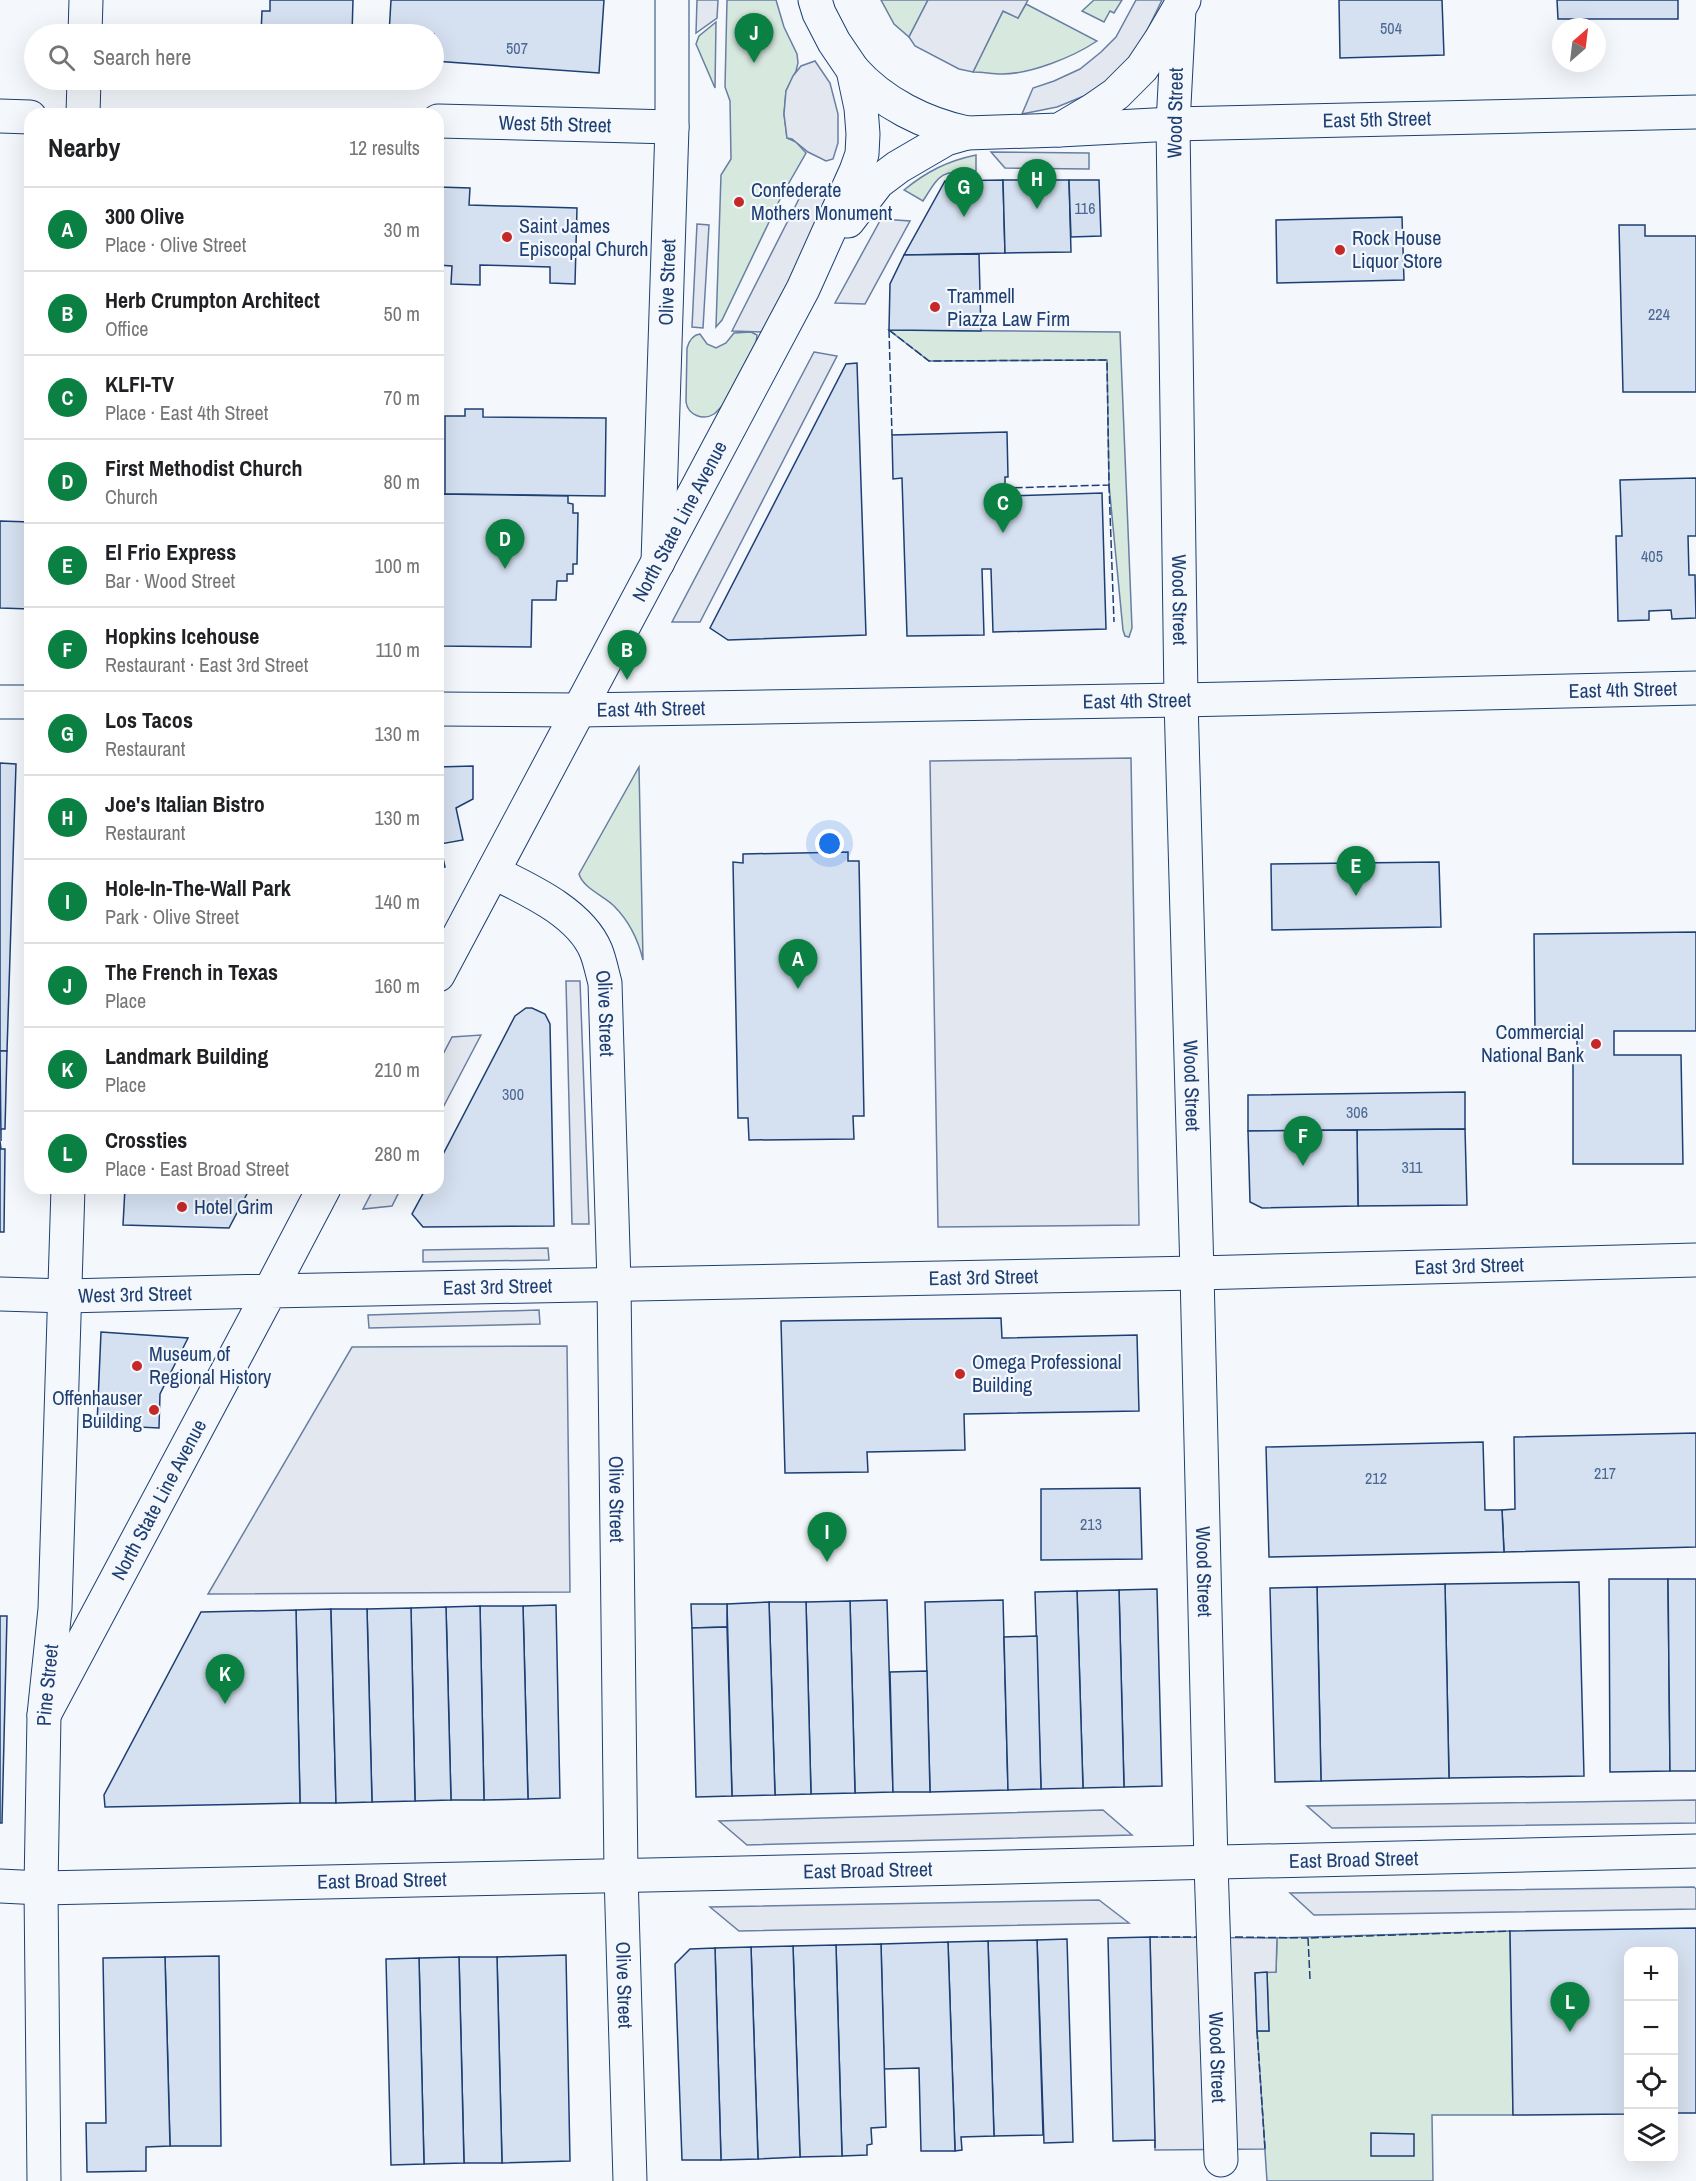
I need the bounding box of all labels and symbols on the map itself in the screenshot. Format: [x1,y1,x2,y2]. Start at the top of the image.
pin: J [734,14,774,63]
house number: 504 [1380,17,1402,39]
north arrow [1552,18,1606,72]
house number: 507 [506,37,528,59]
street label: Wood Street [1160,67,1189,159]
street label: East 5th Street [1322,104,1432,134]
street label: West 5th Street [498,109,612,138]
pin: H [1018,160,1056,209]
pin: G [944,168,984,217]
place label: Confederate Mothers Monument [751,176,893,226]
marker: Confederate Mothers Monument [732,195,746,209]
house number: 116 [1075,197,1095,219]
place label: Saint James Episcopal Church [519,212,648,262]
place label: Rock House Liquor Store [1352,224,1442,274]
marker: Saint James Episcopal Church [500,230,514,244]
street label: Olive Street [652,238,681,326]
marker: Rock House Liquor Store [1333,243,1347,257]
place label: Trammell Piazza Law Firm [947,282,1070,332]
marker: Trammell Piazza Law Firm [928,300,942,314]
house number: 224 [1648,303,1670,325]
street label: North State Line Avenue [625,436,733,606]
pin: C [984,484,1022,533]
pin: D [486,520,524,569]
house number: 405 [1641,545,1663,567]
street label: Wood Street [1166,554,1194,646]
pin: B [608,630,646,680]
street label: East 4th Street [1568,674,1678,704]
street label: East 4th Street [1082,686,1192,715]
street label: East 4th Street [596,694,706,723]
your location [815,829,844,858]
pin: E [1336,846,1376,896]
pin: A [778,940,818,989]
street label: Olive Street [589,967,621,1057]
place label: Commercial National Bank [1481,1018,1585,1068]
marker: Commercial National Bank [1589,1037,1603,1051]
street label: Wood Street [1178,1040,1207,1132]
house number: 300 [502,1083,524,1105]
house number: 306 [1346,1101,1368,1123]
pin: F [1284,1116,1322,1166]
house number: 311 [1402,1156,1423,1178]
place label: Hotel Grim [194,1193,273,1220]
marker: Hotel Grim [175,1200,189,1214]
street label: East 3rd Street [1414,1250,1525,1280]
street label: East 3rd Street [928,1262,1039,1291]
street label: East 3rd Street [442,1272,553,1301]
street label: West 3rd Street [78,1279,193,1309]
place label: Museum of Regional History [149,1340,272,1390]
place label: Omega Professional Building [972,1348,1122,1398]
marker: Museum of Regional History [130,1359,144,1373]
marker: Omega Professional Building [953,1367,967,1381]
place label: Offenhauser Building [52,1384,143,1434]
marker: Offenhauser Building [147,1403,161,1417]
street label: North State Line Avenue [104,1414,212,1585]
street label: Olive Street [603,1456,631,1543]
house number: 217 [1594,1462,1616,1484]
house number: 212 [1365,1467,1387,1489]
pin: I [808,1512,846,1562]
house number: 213 [1080,1513,1102,1535]
street label: Wood Street [1190,1526,1219,1618]
street label: Pine Street [30,1642,64,1726]
pin: K [206,1654,244,1704]
street label: East Broad Street [1289,1844,1419,1874]
street label: East Broad Street [803,1855,933,1885]
street label: East Broad Street [317,1865,447,1895]
street label: Olive Street [610,1941,640,2029]
pin: L [1550,1982,1590,2032]
street label: Wood Street [1203,2011,1233,2104]

